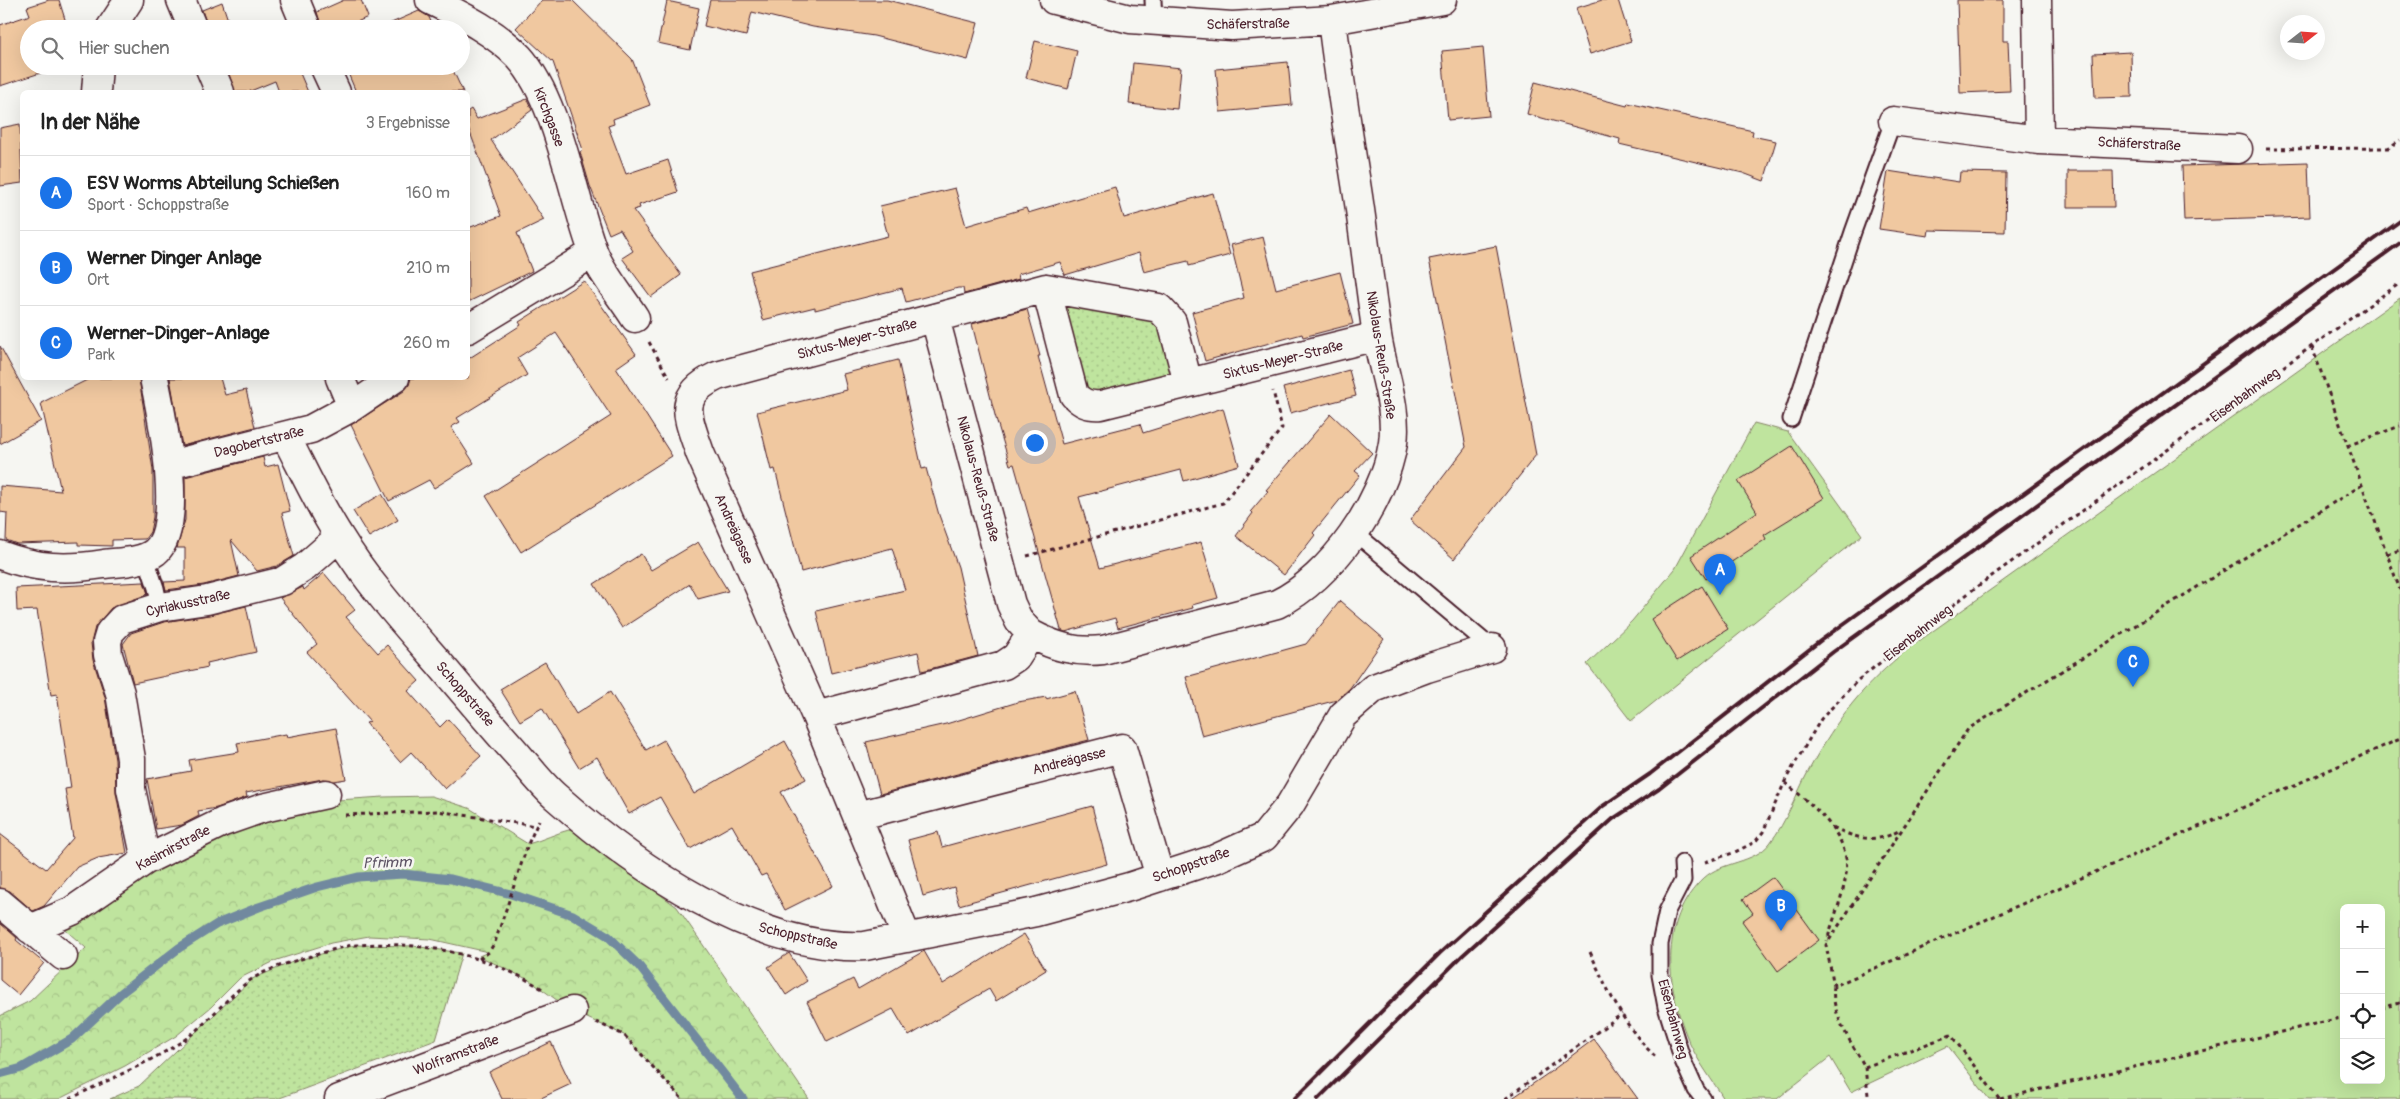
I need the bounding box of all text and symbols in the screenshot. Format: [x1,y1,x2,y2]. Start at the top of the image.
street label: Schäferstraße [1206,15,1290,33]
north arrow [2280,15,2325,60]
search box [20,20,470,75]
icon: search [38,34,66,62]
text: Hier suchen [78,36,170,60]
street label: Kirchgasse [530,85,568,149]
text: In der Nähe [40,109,140,136]
text: 3 Ergebnisse [366,113,450,133]
street label: Schäferstraße [2097,133,2181,155]
text: ESV Worms Abteilung Schießen [87,171,339,195]
text: A [51,183,61,203]
text: 160 m [406,183,450,203]
text: Sport · Schoppstraße [87,195,229,215]
text: Werner Dinger Anlage [87,246,261,270]
text: B [51,258,61,278]
text: 210 m [406,258,450,278]
text: Ort [87,270,109,290]
street label: Nikolaus-Reuß-Straße [1362,290,1400,420]
street label: Sixtus-Meyer-Straße [795,315,919,363]
text: Werner-Dinger-Anlage [87,321,269,345]
text: C [51,333,61,353]
text: 260 m [403,333,450,353]
street label: Sixtus-Meyer-Straße [1221,337,1345,383]
text: Park [87,345,115,365]
street label: Eisenbahnweg [2207,364,2283,426]
street label: Nikolaus-Reuß-Straße [953,414,1003,544]
street label: Dagobertstraße [212,423,306,461]
your location [1022,430,1048,456]
street label: Andreägasse [711,491,757,567]
pin: A [1704,554,1736,595]
street label: Cyriakusstraße [144,586,232,620]
street label: Eisenbahnweg [1881,601,1955,665]
pin: C [2117,646,2149,687]
street label: Schoppstraße [432,658,498,730]
street label: Andreägasse [1030,744,1108,778]
street label: Kasimirstraße [133,821,213,875]
street label: Schoppstraße [1150,844,1232,886]
water label: Pfrimm [362,853,413,873]
pin: B [1765,890,1797,931]
map controls [2340,904,2385,1084]
button: + [2340,904,2385,949]
street label: Schoppstraße [757,919,839,953]
button: − [2340,949,2385,994]
street label: Eisenbahnweg [1654,977,1692,1061]
button: locate [2340,994,2385,1039]
street label: Wolframstraße [411,1031,501,1079]
button: layers [2340,1039,2385,1084]

